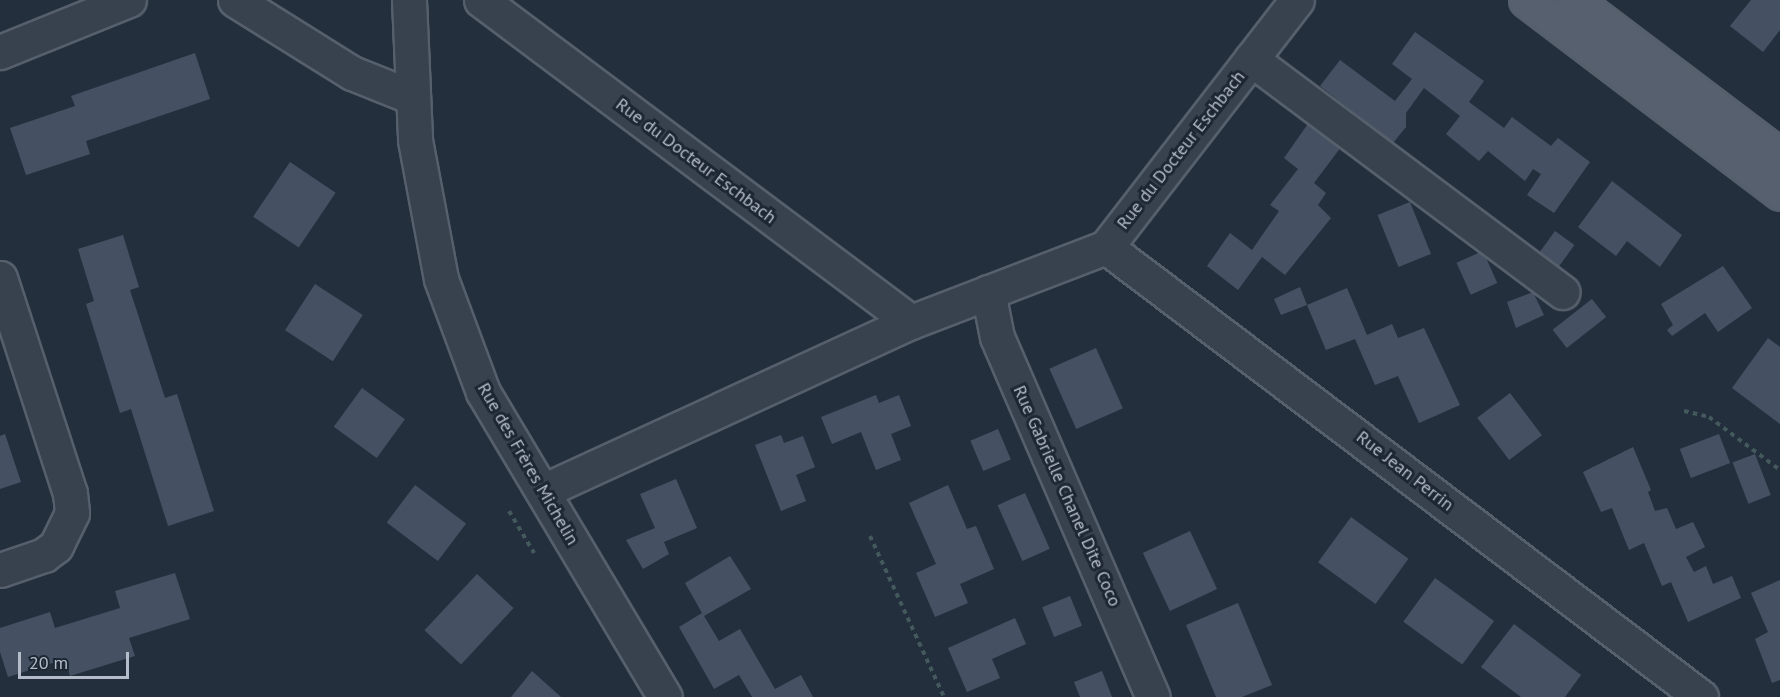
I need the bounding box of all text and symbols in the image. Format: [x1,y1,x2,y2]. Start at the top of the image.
street label: Rue du Docteur Eschbach [1112,66,1250,234]
street label: Rue du Docteur Eschbach [611,94,781,228]
street label: Rue des Frères Michelin [473,379,583,549]
street label: Rue Gabrielle Chanel Dite Coco [1008,382,1126,610]
street label: Rue Jean Perrin [1352,426,1458,516]
scale bar [21,640,132,678]
text: 20 m [29,651,68,674]

